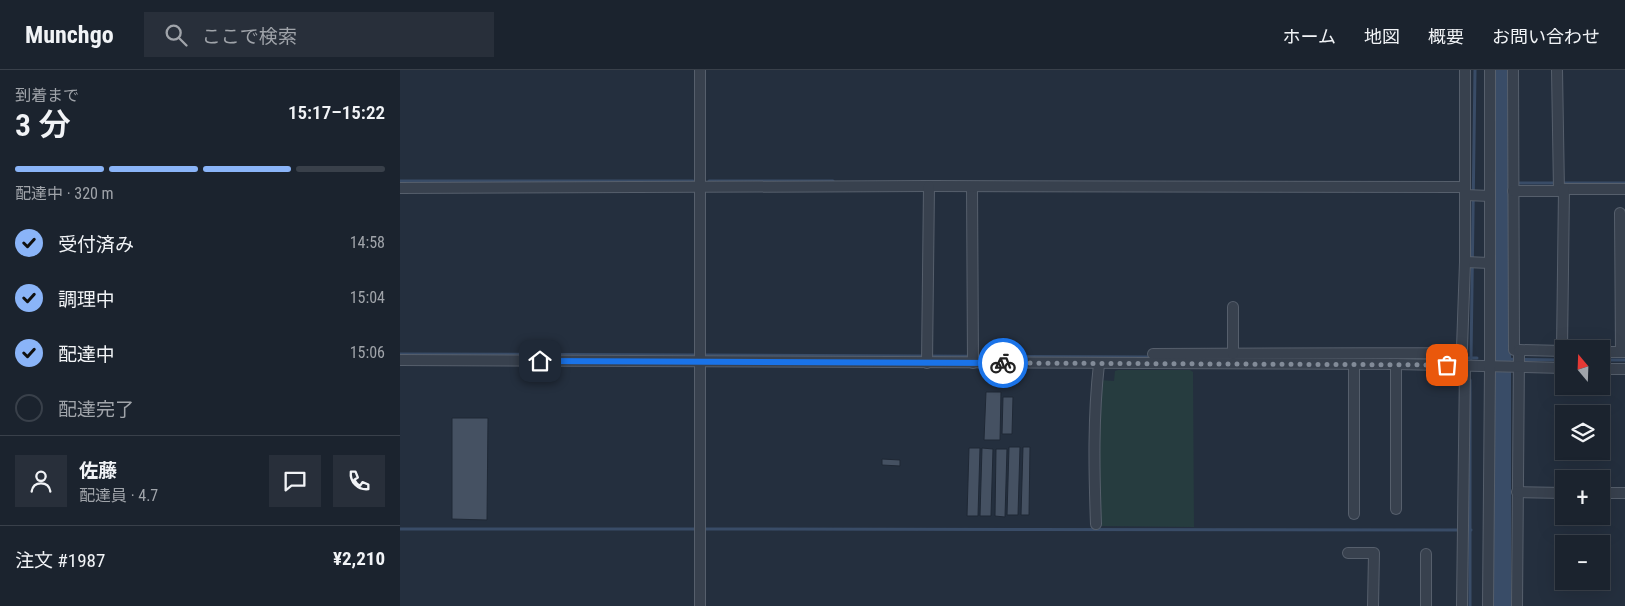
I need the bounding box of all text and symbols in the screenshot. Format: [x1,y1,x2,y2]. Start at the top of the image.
search box [144,12,494,57]
text: Munchgo [25,21,114,49]
icon: search [162,21,190,49]
text: ここで検索 [202,25,297,48]
text: ホーム [1283,26,1336,47]
text: 地図 [1364,26,1400,47]
text: 概要 [1428,26,1464,47]
text: お問い合わせ [1492,26,1600,47]
text: 到着まで [15,86,79,105]
text: 15:17–15:22 [288,101,385,124]
text: 3 分 [15,106,70,144]
text: 配達中 · 320 m [15,184,114,203]
icon: check [15,229,43,257]
text: 受付済み [58,233,134,256]
text: 14:58 [350,233,385,252]
icon: check [15,284,43,312]
text: 調理中 [58,288,115,311]
text: 15:04 [350,288,385,307]
courier [978,338,1028,388]
icon: check [15,339,43,367]
pin [519,340,561,382]
north arrow [1555,340,1610,395]
map controls [1555,340,1610,590]
text: 配達中 [58,343,115,366]
text: 15:06 [350,343,385,362]
pin [1426,344,1468,386]
icon: home [526,347,554,375]
icon: bike [989,349,1017,377]
icon: bag [1433,351,1461,379]
text: 配達完了 [58,398,134,421]
button: layers [1555,405,1610,460]
button: person [15,455,67,507]
button: chat [269,455,321,507]
button: phone [333,455,385,507]
text: 佐藤 [79,459,117,482]
button: + [1555,470,1610,525]
text: 配達員 · 4.7 [79,486,158,505]
button: − [1555,535,1610,590]
text: ¥2,210 [333,547,385,570]
text: 注文 #1987 [15,549,105,572]

